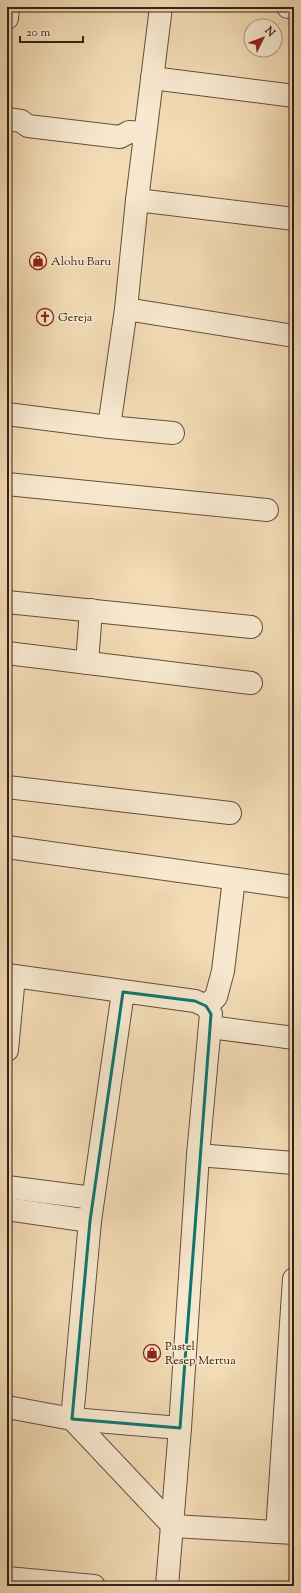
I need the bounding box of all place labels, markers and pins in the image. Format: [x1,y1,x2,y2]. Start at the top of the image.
shop icon: Alohu Baru [28,251,48,271]
place label: Alohu Baru [51,253,111,271]
church icon: Gereja [35,307,55,327]
place label: Gereja [58,309,93,327]
place label: Pastel Resep Mertua [165,1338,236,1370]
shop icon: Pastel Resep Mertua [142,1343,162,1363]

